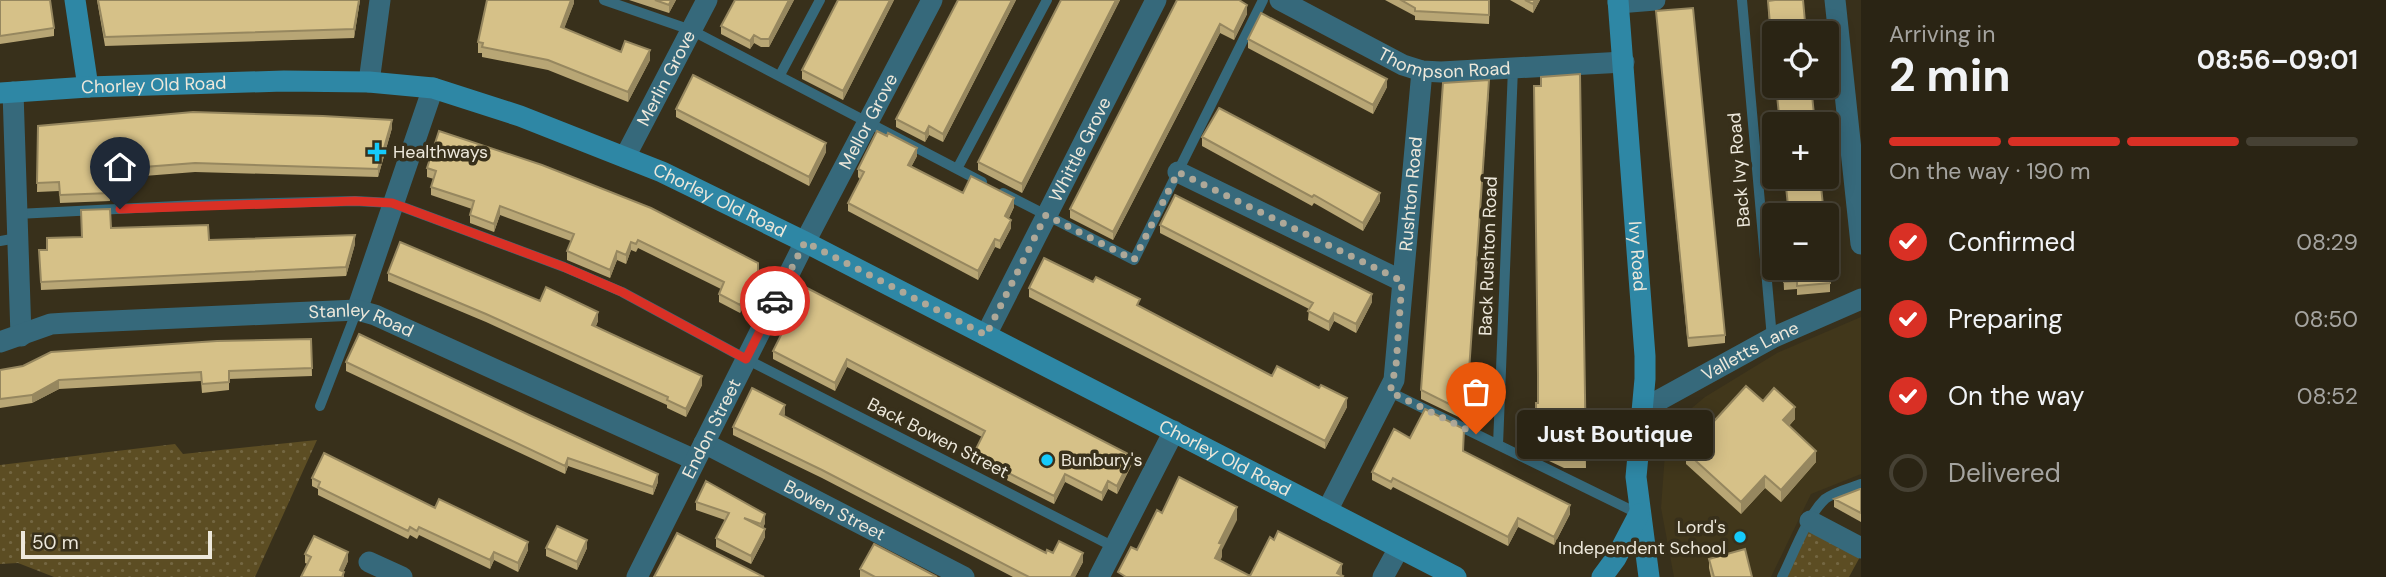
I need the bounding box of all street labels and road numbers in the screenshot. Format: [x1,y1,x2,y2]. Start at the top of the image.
street label: Merlin Grove [631,26,701,130]
street label: Thompson Road [1374,42,1511,84]
street label: Mellor Grove [833,69,903,173]
street label: Chorley Old Road [80,71,227,99]
street label: Whittle Grove [1043,93,1117,206]
street label: Back Ivy Road [1722,112,1756,228]
street label: Rushton Road [1394,136,1428,252]
street label: Chorley Old Road [650,158,790,243]
street label: Back Rushton Road [1473,176,1503,336]
street label: Ivy Road [1623,220,1652,292]
street label: Stanley Road [308,298,417,343]
street label: Valletts Lane [1697,316,1803,386]
street label: Endon Street [676,375,747,483]
street label: Back Bowen Street [863,392,1013,484]
street label: Chorley Old Road [1155,414,1295,502]
street label: Bowen Street [780,474,890,546]

